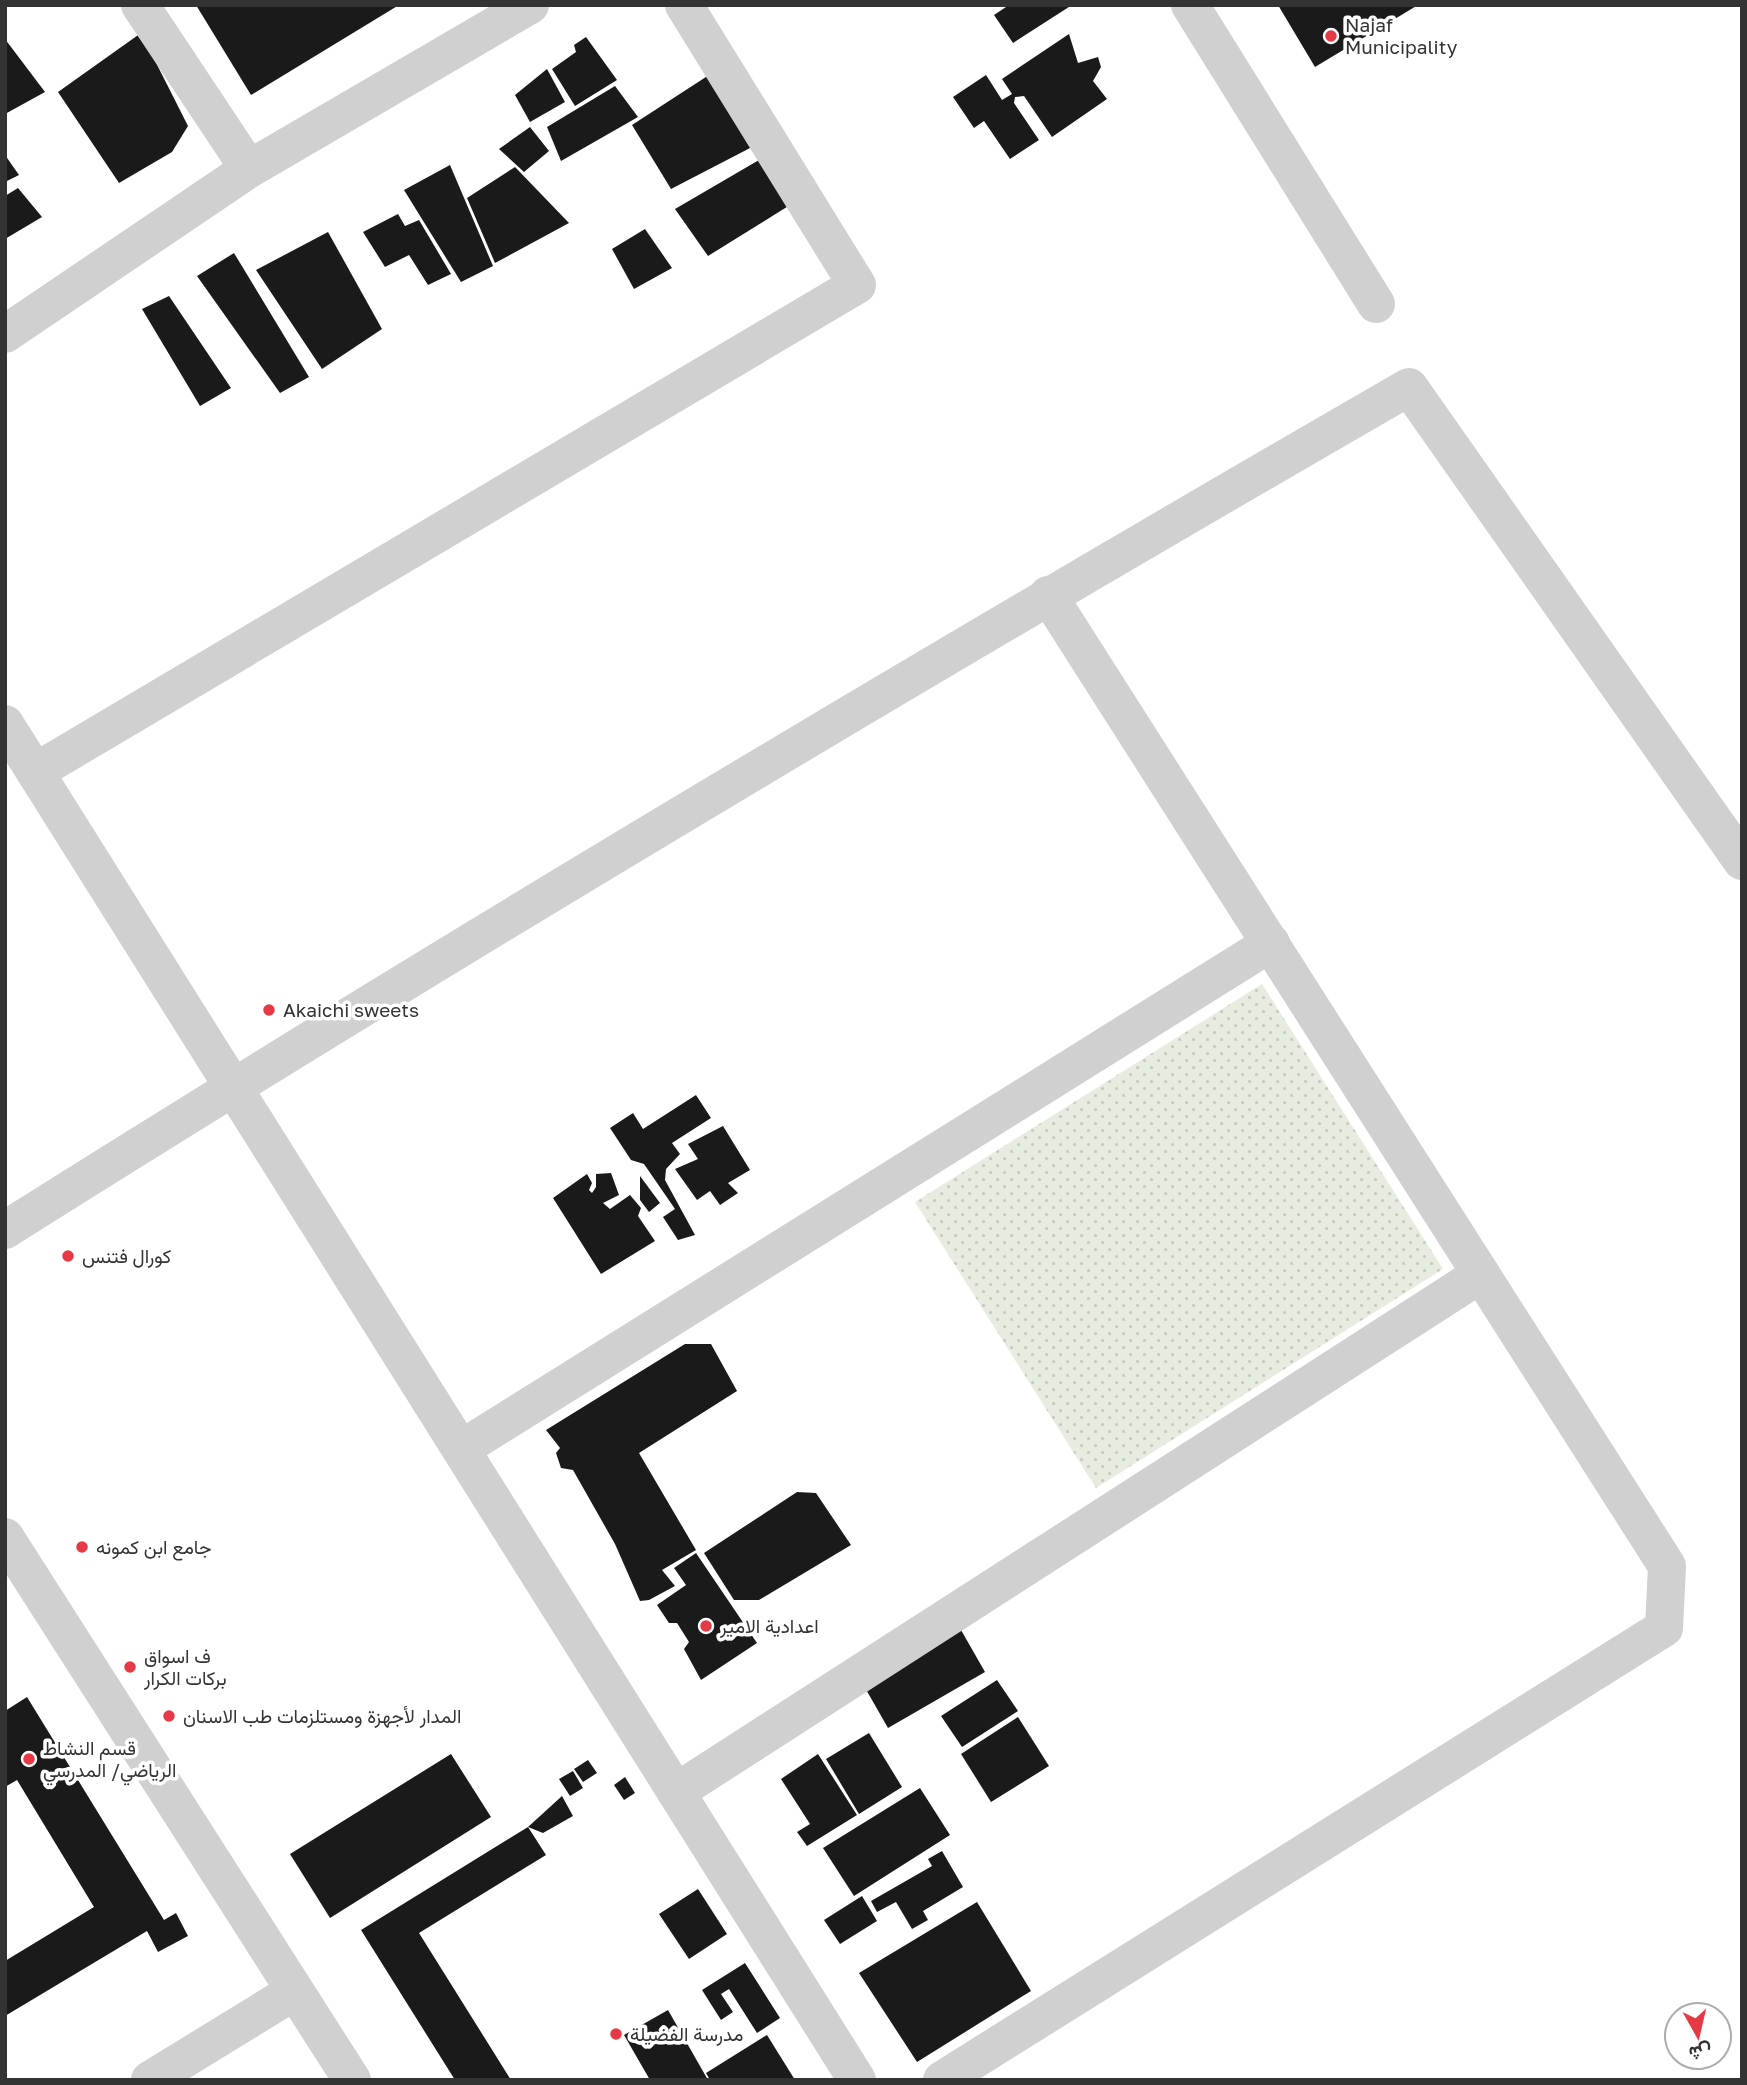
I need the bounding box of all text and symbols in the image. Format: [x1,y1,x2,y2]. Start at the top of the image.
place label: Najaf Municipality [1345,13,1458,58]
marker: Najaf Municipality [1323,28,1339,44]
place label: Akaichi sweets [283,998,419,1021]
marker: Akaichi sweets [261,1002,277,1018]
place label: كورال فتنس [82,1244,171,1268]
marker: كورال فتنس [60,1248,76,1264]
place label: جامع ابن كمونه [96,1535,212,1561]
marker: جامع ابن كمونه [74,1539,90,1555]
place label: اعدادية الامير [719,1614,819,1638]
marker: اعدادية الامير [698,1618,714,1634]
place label: ف اسواق بركات الكرار [143,1644,227,1690]
marker: ف اسواق بركات الكرار [122,1659,138,1675]
place label: المدار لأجهزة ومستلزمات طب الاسنان [183,1704,461,1728]
marker: المدار لأجهزة ومستلزمات طب الاسنان [161,1708,177,1724]
place label: قسم النشاط الرياضي/ المدرسي [43,1736,176,1786]
marker: قسم النشاط الرياضي/ المدرسي [21,1751,37,1767]
north arrow [1663,2001,1733,2071]
place label: مدرسة الفضيلة [630,2022,743,2046]
marker: مدرسة الفضيلة [608,2026,624,2042]
text: ش [1687,2039,1713,2066]

